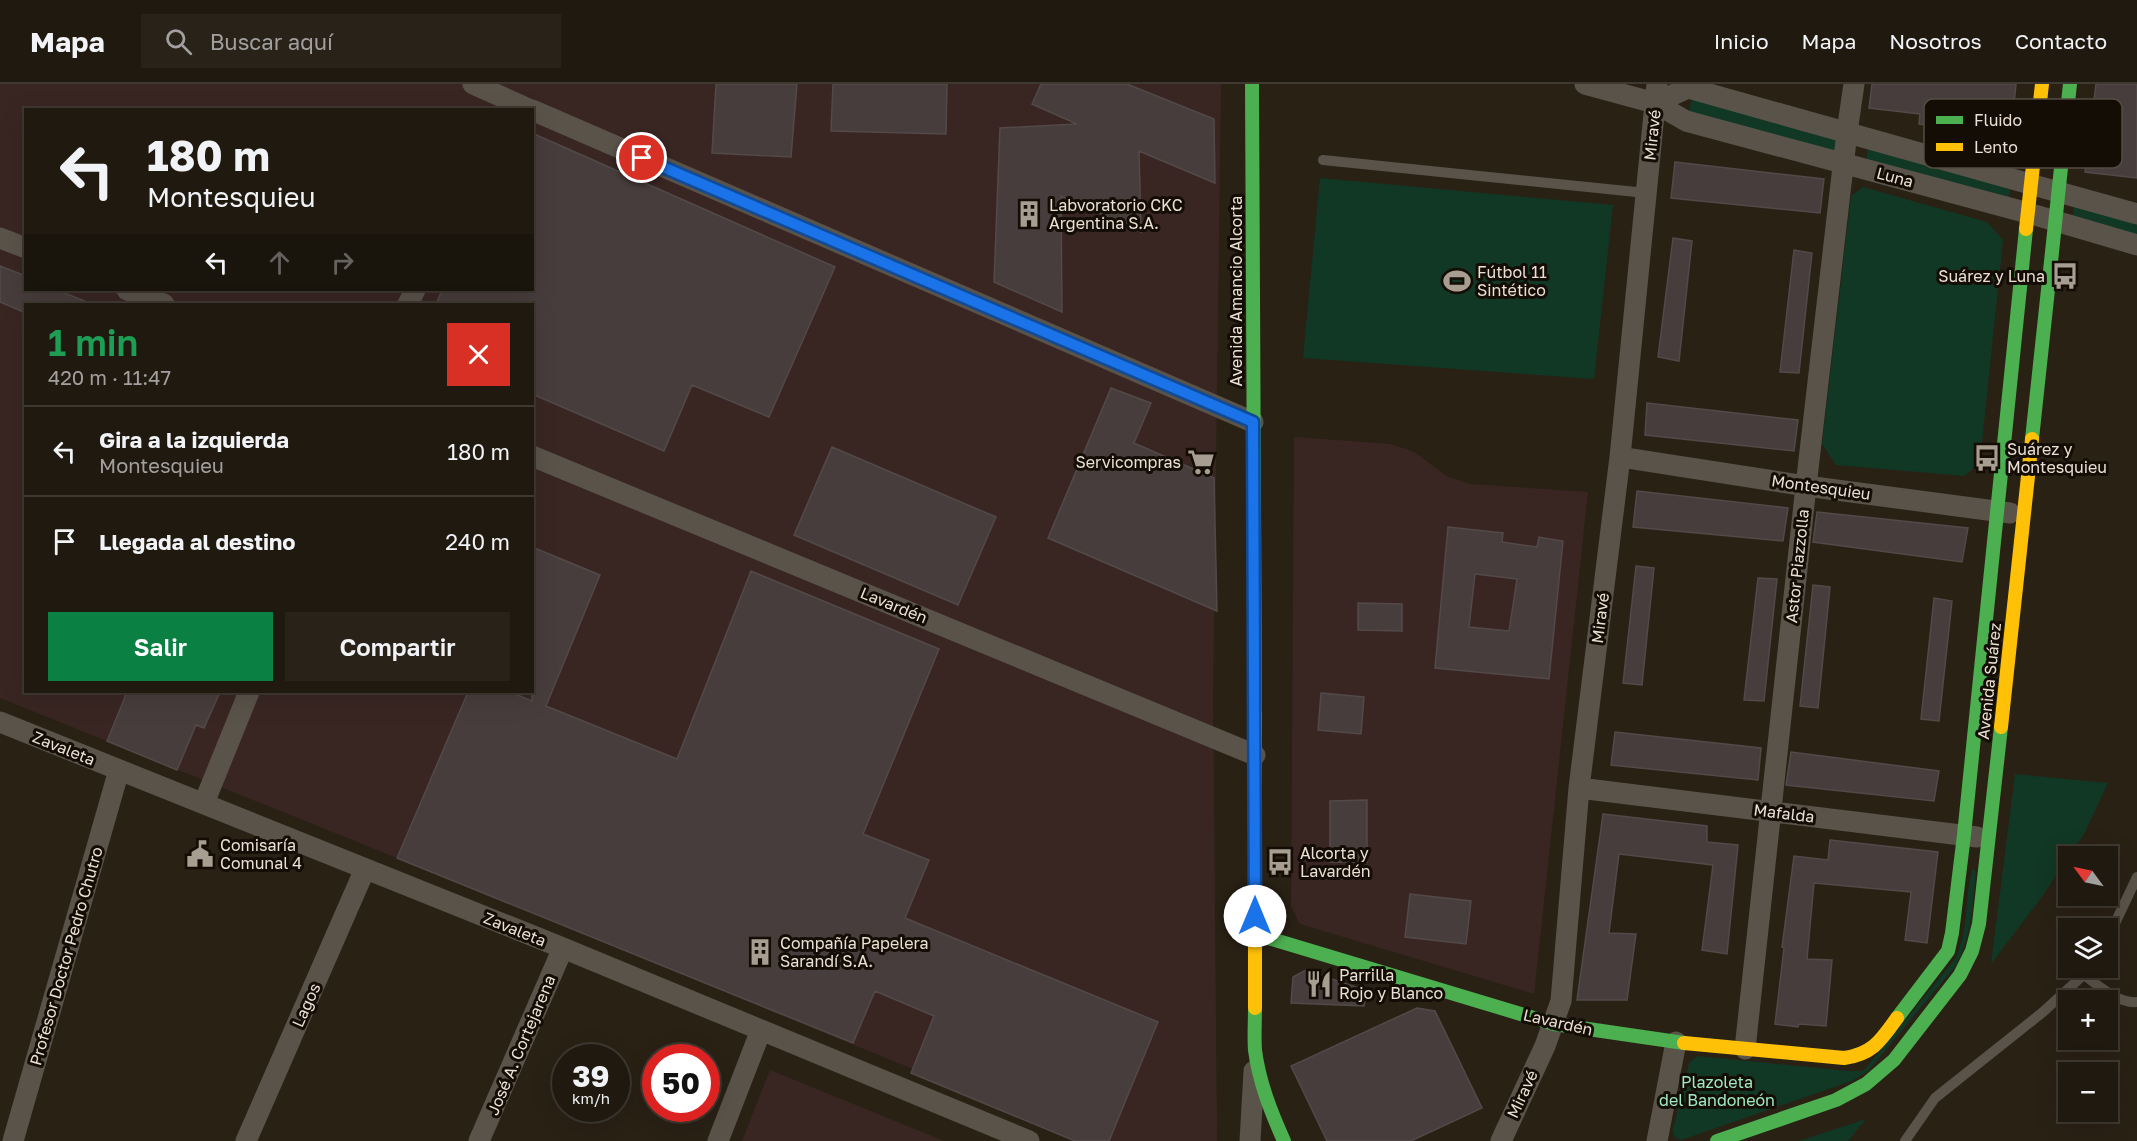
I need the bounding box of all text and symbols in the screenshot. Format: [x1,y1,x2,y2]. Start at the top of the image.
search box [141,14,561,68]
text: Mapa [30,25,105,58]
icon: search [162,25,195,58]
text: Buscar aquí [210,28,333,55]
text: Inicio [1714,28,1769,54]
text: Mapa [1802,28,1856,54]
text: Nosotros [1889,28,1982,54]
text: Contacto [2015,28,2107,54]
legend [1924,99,2122,168]
street label: Miravé [1639,109,1665,161]
text: Fluido [1974,110,2022,130]
text: 180 m [147,130,270,180]
icon: left [48,132,126,210]
pin [616,132,667,183]
text: Lento [1974,137,2018,157]
icon: arrive [625,141,658,174]
street label: Luna [1874,163,1916,191]
text: Montesquieu [147,181,316,213]
place label: Labvoratorio CKC Argentina S.A. [1049,195,1183,233]
street label: Avenida Amancio Alcorta [1226,196,1246,386]
building icon: Labvoratorio CKC Argentina S.A. [1014,199,1044,229]
icon: left [200,246,233,279]
icon: ahead [263,246,296,279]
icon: right [326,246,359,279]
bus stop icon: Suárez y Luna [2050,261,2080,291]
place label: Fútbol 11 Sintético [1477,262,1547,300]
sports icon: Fútbol 11 Sintético [1442,266,1472,296]
place label: Suárez y Luna [1938,266,2045,286]
text: 1 min [48,321,138,364]
button: close [447,323,510,386]
text: 420 m · 11:47 [48,365,171,389]
text: Gira a la izquierda [99,426,289,453]
icon: left [48,435,81,468]
text: 180 m [447,438,510,465]
place label: Suárez y Montesquieu [2007,439,2107,477]
bus stop icon: Suárez y Montesquieu [1972,443,2002,473]
supermarket icon: Servicompras [1186,447,1216,477]
place label: Servicompras [1076,452,1181,472]
text: Montesquieu [99,453,224,477]
street label: Montesquieu [1770,470,1872,504]
street label: Astor Piazzolla [1781,508,1813,624]
icon: arrive [48,525,81,558]
text: Llegada al destino [99,528,296,555]
text: 240 m [445,528,510,555]
street label: Lavardén [858,583,930,627]
street label: Miravé [1587,592,1613,644]
button: Salir [48,612,273,681]
button: Compartir [285,612,510,681]
street label: Avenida Suárez [1973,622,2005,740]
street label: Zavaleta [30,726,98,770]
street label: Mafalda [1752,799,1816,827]
place label: Comisaría Comunal 4 [220,835,302,873]
public building icon: Comisaría Comunal 4 [185,839,215,869]
place label: Alcorta y Lavardén [1300,843,1371,881]
street label: Profesor Doctor Pedro Chutro [25,844,107,1068]
north arrow [2058,846,2118,906]
map controls [2058,846,2118,1122]
bus stop icon: Alcorta y Lavardén [1265,847,1295,877]
position arrow [1223,884,1287,948]
street label: Zavaleta [481,907,549,951]
button: layers [2058,918,2118,978]
place label: Compañía Papelera Sarandí S.A. [780,933,929,971]
building icon: Compañía Papelera Sarandí S.A. [745,937,775,967]
place label: Parrilla Rojo y Blanco [1339,965,1443,1003]
restaurant icon: Parrilla Rojo y Blanco [1304,969,1334,999]
street label: José A. Cortejarena [482,972,560,1118]
street label: Lagos [287,980,325,1030]
button: + [2058,990,2118,1050]
street label: Lavardén [1521,1004,1595,1040]
speed limit sign: 50 [642,1044,720,1122]
text: 39 [572,1058,610,1094]
button: − [2058,1062,2118,1122]
street label: Miravé [1502,1067,1542,1121]
park label: Plazoleta del Bandoneón [1659,1072,1775,1110]
text: km/h [572,1089,610,1107]

